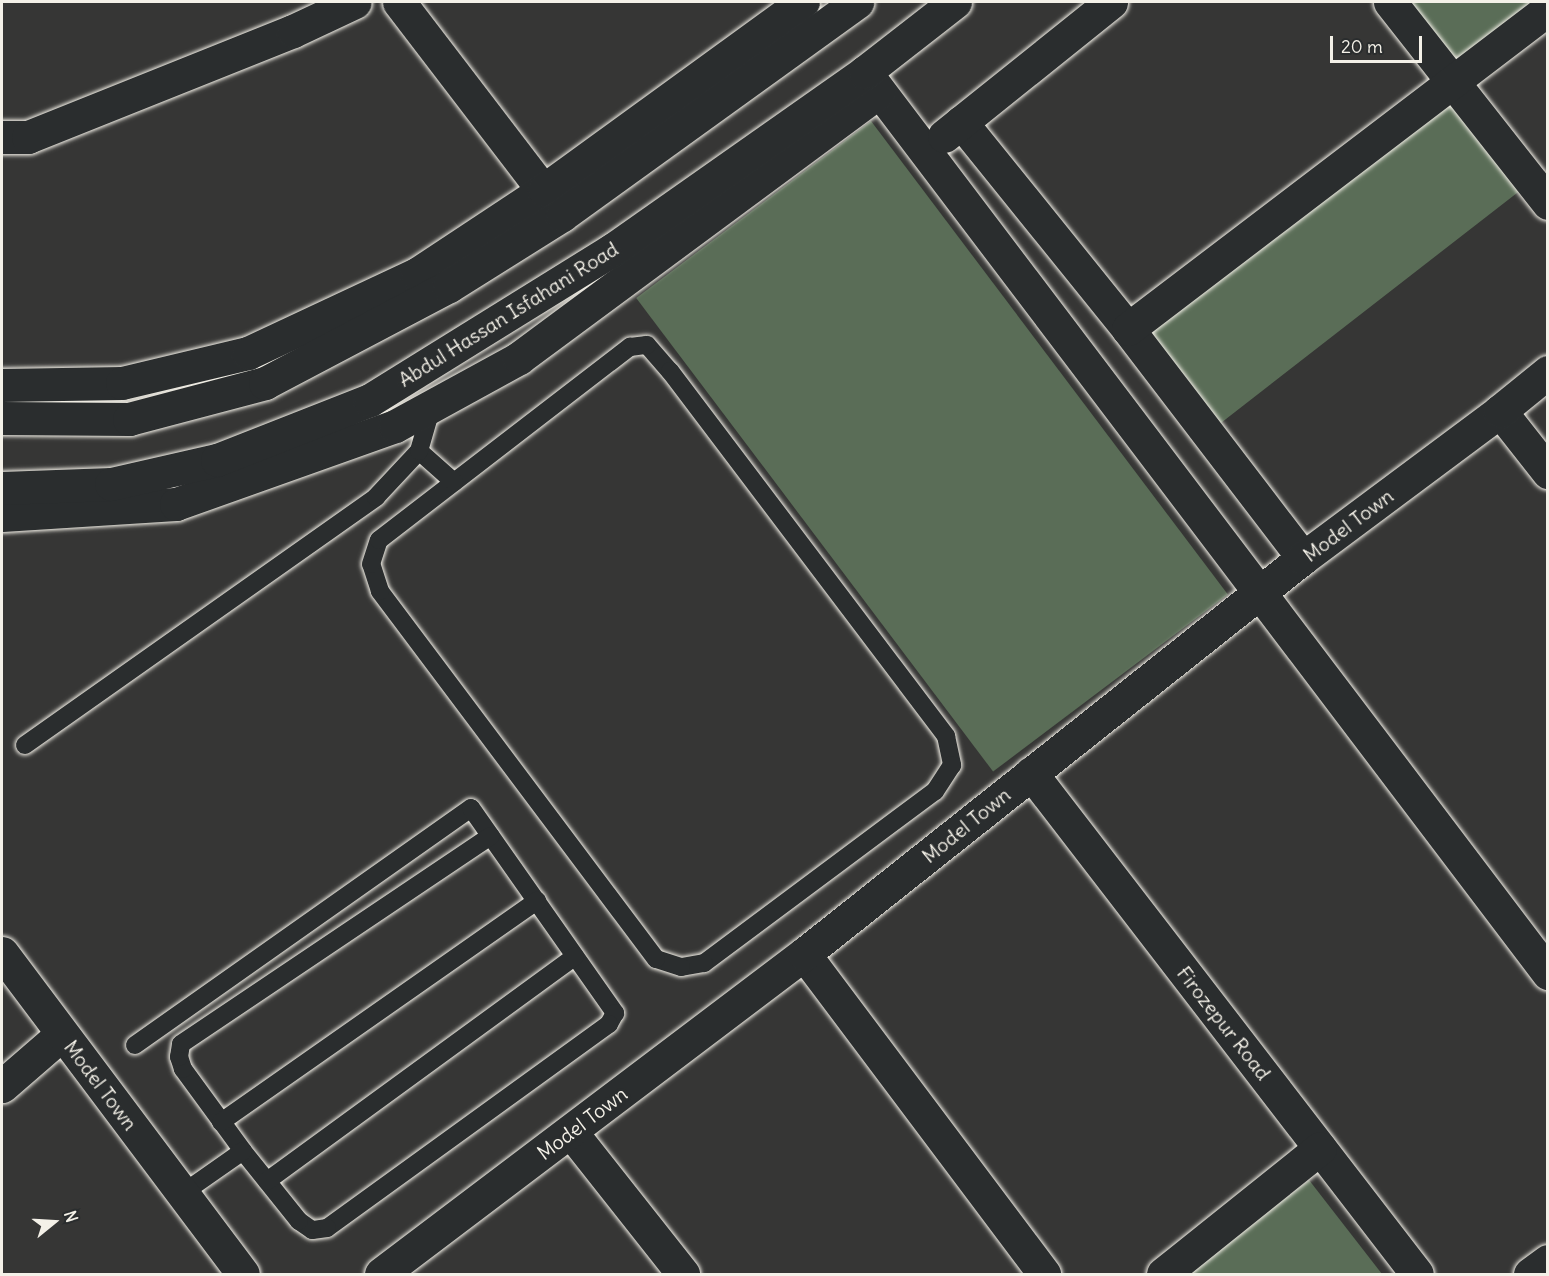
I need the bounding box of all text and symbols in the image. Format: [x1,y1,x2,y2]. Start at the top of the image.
scale bar [1333,24,1424,62]
text: 20 m [1341,35,1383,58]
street label: Abdul Hassan Isfahani Road [394,236,622,392]
street label: Model Town [1298,483,1398,567]
street label: Model Town [917,782,1015,868]
street label: Firozepur Road [1172,961,1276,1085]
street label: Model Town [59,1035,143,1135]
street label: Model Town [532,1081,632,1165]
north arrow [24,1192,84,1252]
text: N [60,1208,82,1225]

